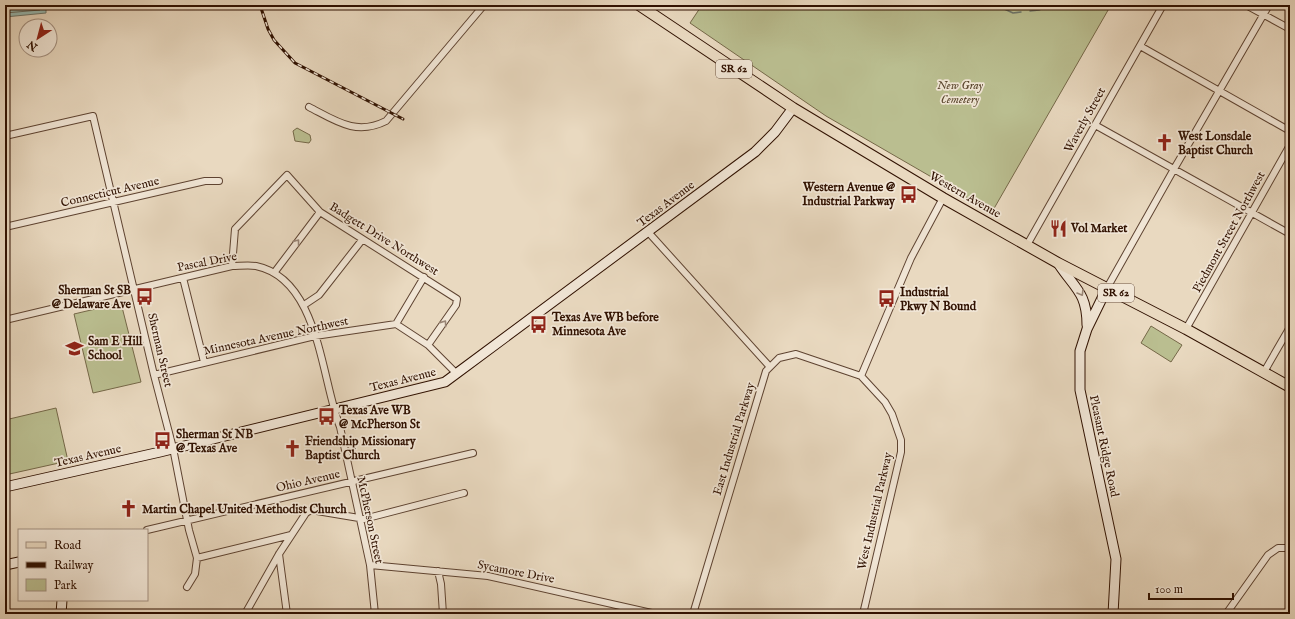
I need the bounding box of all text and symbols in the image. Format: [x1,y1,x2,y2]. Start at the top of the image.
north arrow [18,18,58,58]
text: N [24,37,41,54]
road number: SR 62 [716,60,752,78]
park label: New Gray Cemetery [937,78,984,107]
street label: Waverly Street [1061,85,1109,155]
place label: West Lonsdale Baptist Church [1177,129,1254,159]
church icon: West Lonsdale Baptist Church [1155,133,1175,153]
street label: Western Avenue [926,168,1004,222]
street label: Piedmont Street Northwest [1189,169,1269,295]
street label: Connecticut Avenue [59,173,161,211]
street label: Texas Avenue [634,177,698,230]
place label: Western Avenue @ Industrial Parkway [802,180,896,210]
bus stop icon: Western Avenue @ Industrial Parkway [898,184,918,204]
street label: Badgett Drive Northwest [327,199,441,279]
restaurant icon: Vol Market [1048,218,1068,238]
place label: Vol Market [1070,221,1128,236]
one-way arrow [292,240,299,247]
street label: Pascal Drive [176,249,239,275]
place label: Sherman St SB @ Delaware Ave [52,283,131,312]
road number: SR 62 [1098,284,1134,302]
place label: Industrial Pkwy N Bound [900,285,977,315]
bus stop icon: Sherman St SB @ Delaware Ave [134,287,154,307]
bus stop icon: Industrial Pkwy N Bound [877,289,897,309]
one-way arrow [1076,289,1083,296]
place label: Texas Ave WB before Minnesota Ave [551,310,659,339]
street label: Sherman Street [144,311,176,389]
street label: Minnesota Avenue Northwest [202,313,350,359]
bus stop icon: Texas Ave WB before Minnesota Ave [529,314,549,334]
one-way arrow [439,320,446,327]
place label: Sam E Hill School [88,334,143,363]
school or university icon: Sam E Hill School [65,338,85,358]
street label: Texas Avenue [368,364,438,395]
street label: East Industrial Parkway [710,381,758,497]
street label: Pleasant Ridge Road [1086,394,1122,499]
place label: Texas Ave WB @ McPherson St [338,403,421,432]
bus stop icon: Texas Ave WB @ McPherson St [316,407,336,427]
place label: Sherman St NB @ Texas Ave [176,427,253,456]
bus stop icon: Sherman St NB @ Texas Ave [153,431,173,451]
place label: Friendship Missionary Baptist Church [305,434,417,464]
church icon: Friendship Missionary Baptist Church [282,438,302,458]
street label: Texas Avenue [53,441,123,471]
street label: West Industrial Parkway [854,451,896,571]
street label: Ohio Avenue [275,466,342,496]
street label: McPherson Street [353,475,387,565]
church icon: Martin Chapel United Methodist Church [119,499,139,519]
place label: Martin Chapel United Methodist Church [142,502,347,518]
legend [18,529,148,601]
text: Road [54,538,82,553]
street label: Sycamore Drive [476,557,556,587]
text: Railway [54,558,93,573]
scale bar [1149,575,1233,601]
text: Park [54,578,77,593]
text: 100 m [1155,582,1183,597]

